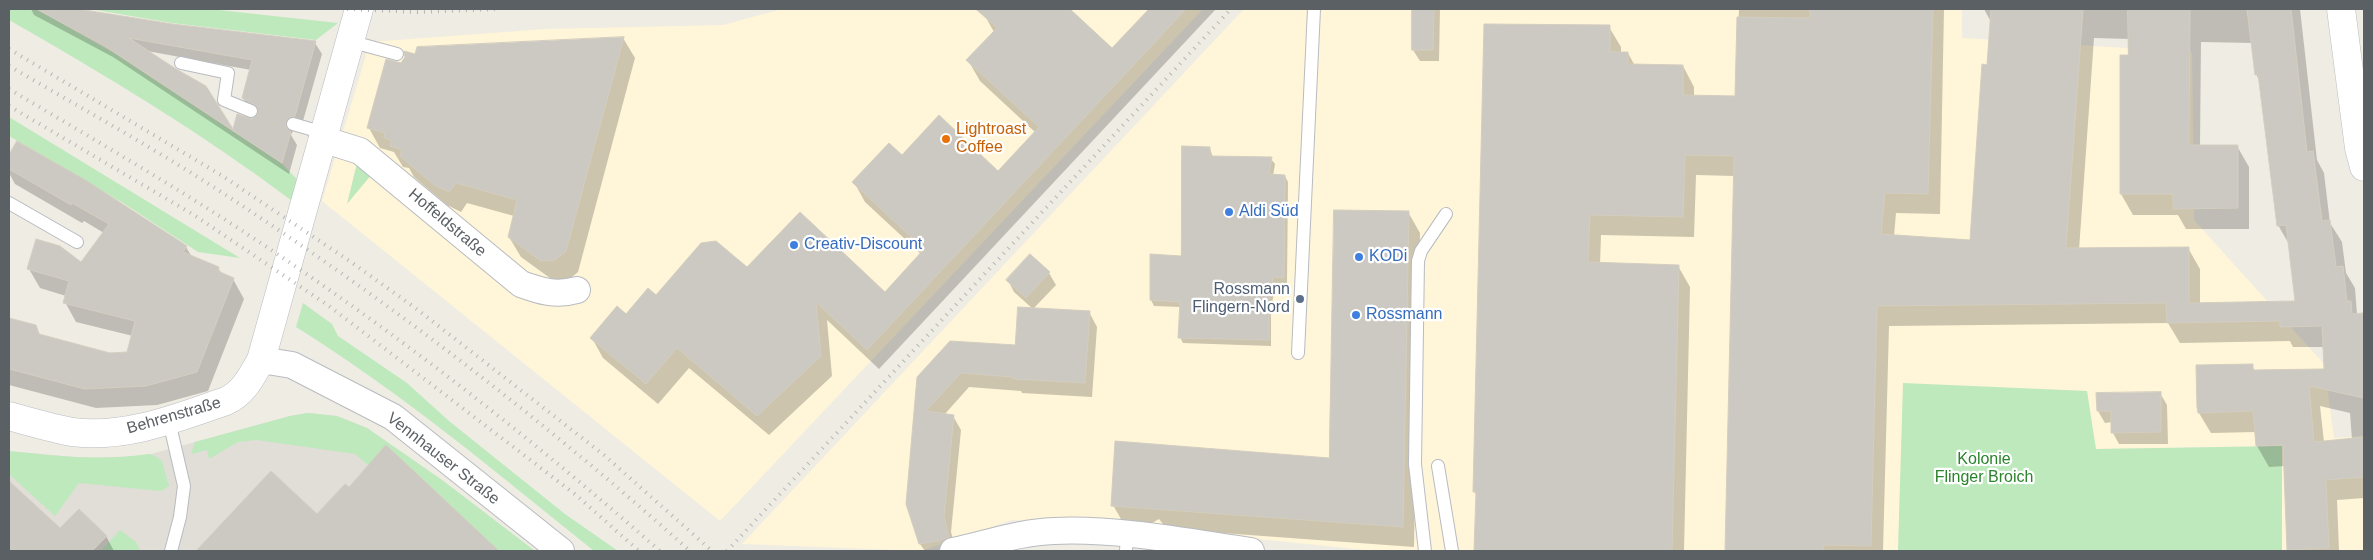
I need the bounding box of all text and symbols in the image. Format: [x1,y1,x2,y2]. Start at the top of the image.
place label: Lightroast Coffee [956,120,1026,158]
marker: Lightroast Coffee [940,133,952,145]
street label: Hoffeldstraße [404,185,490,261]
place label: Aldi Süd [1239,202,1299,222]
marker: Aldi Süd [1223,206,1235,218]
place label: Creativ-Discount [804,235,922,255]
marker: Creativ-Discount [788,239,800,251]
place label: KODi [1369,247,1407,267]
marker: KODi [1353,251,1365,263]
place label: Rossmann Flingern-Nord [1192,280,1290,318]
marker: Rossmann Flingern-Nord [1294,293,1306,305]
place label: Rossmann [1366,305,1442,325]
marker: Rossmann [1350,309,1362,321]
street label: Behrenstraße [125,393,223,439]
street label: Vennhauser Straße [383,409,503,509]
park label: Kolonie Flinger Broich [1935,450,2033,488]

